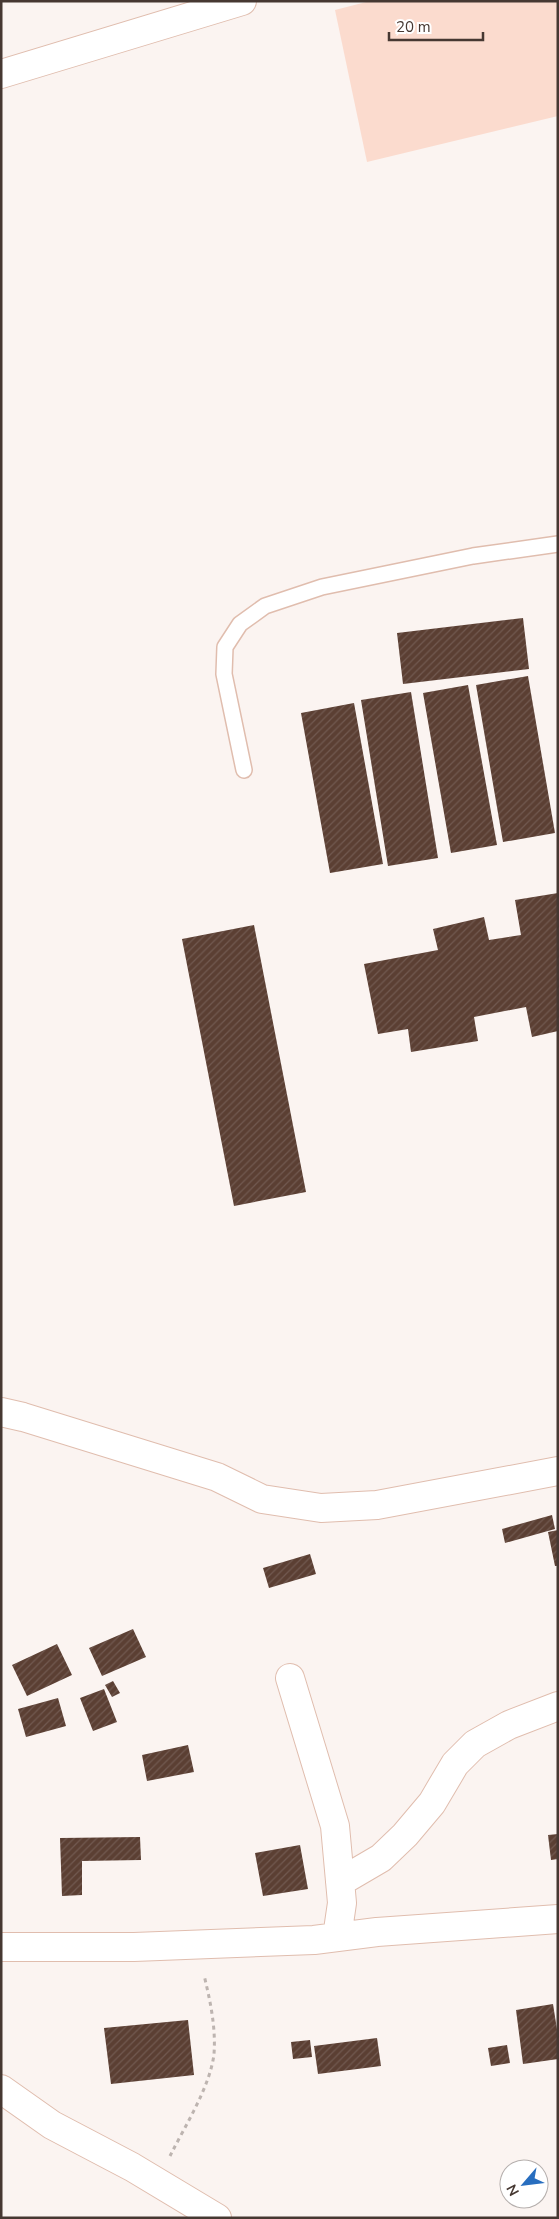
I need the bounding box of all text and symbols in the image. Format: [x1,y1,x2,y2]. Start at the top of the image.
scale bar [389,10,483,42]
text: 20 m [396,17,431,37]
north arrow [499,2159,549,2209]
text: N [502,2181,524,2199]

